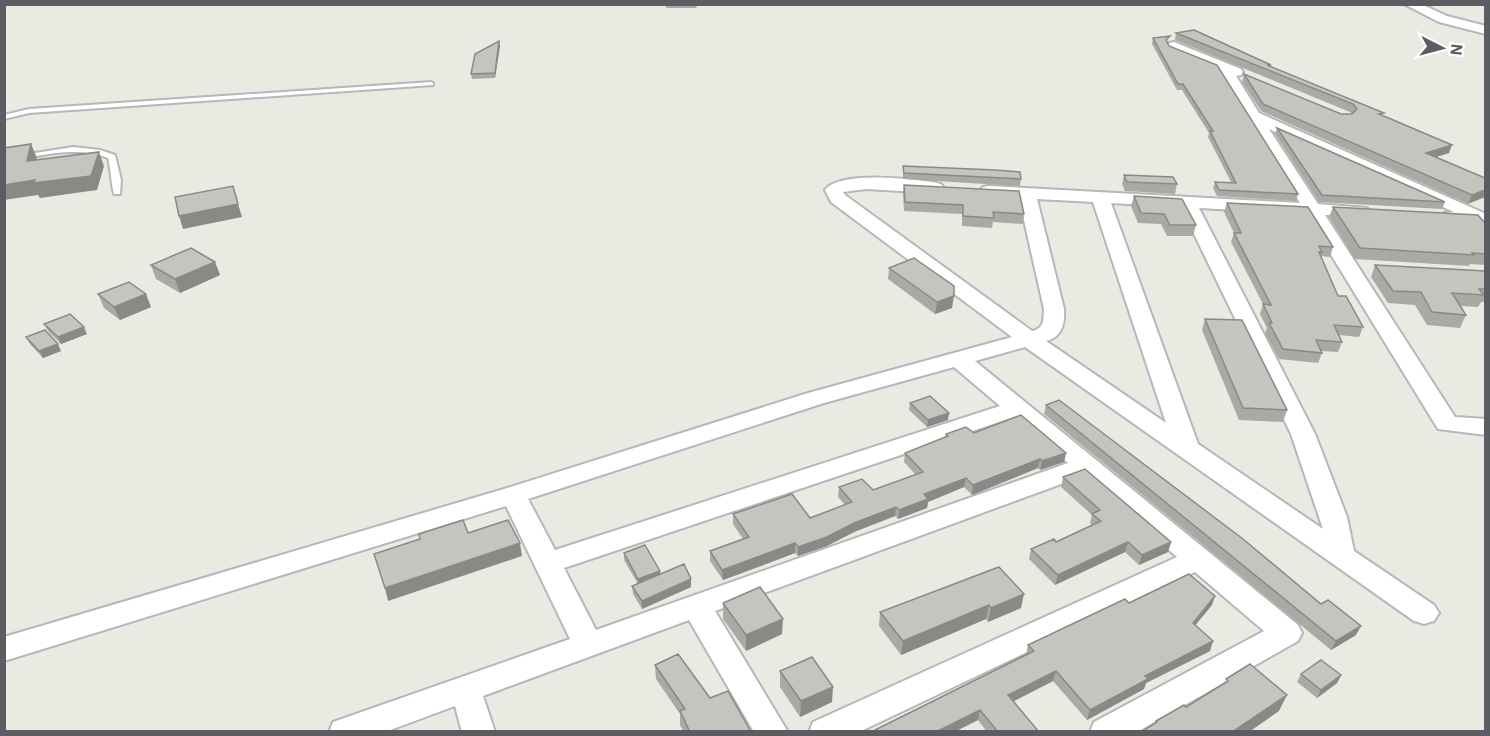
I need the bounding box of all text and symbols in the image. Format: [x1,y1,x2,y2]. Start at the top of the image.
north arrow [1412,18,1472,78]
text: N [1446,43,1467,56]

